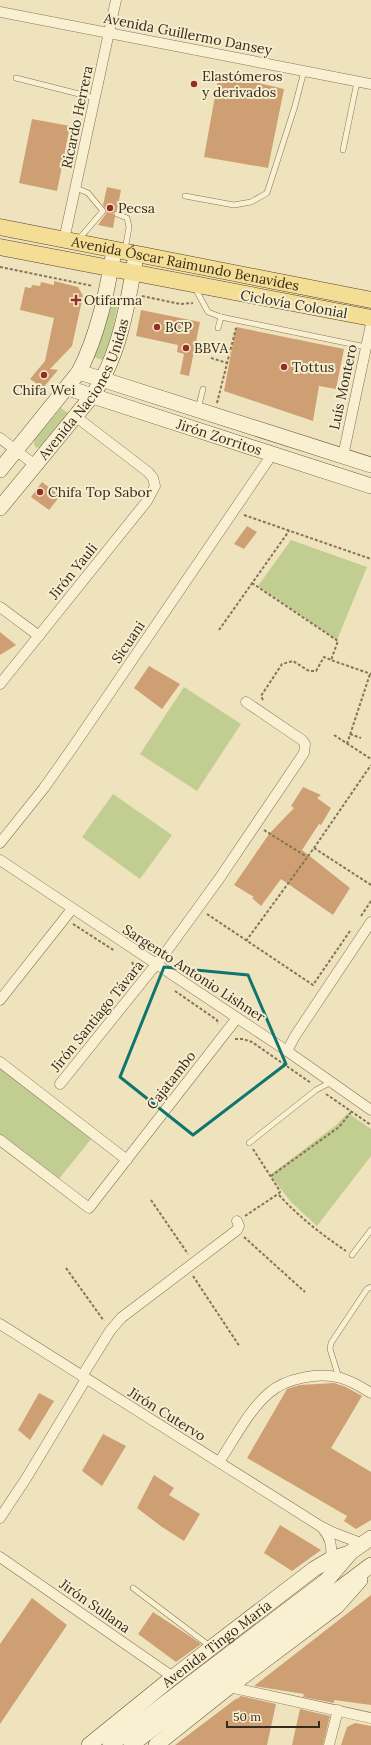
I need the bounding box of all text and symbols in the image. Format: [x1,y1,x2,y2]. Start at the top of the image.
street label: Avenida Guillermo Dansey [101,9,274,59]
street label: Ricardo Herrera [57,64,97,170]
place label: Elastómeros y derivados [202,67,283,101]
marker: Elastómeros y derivados [189,79,199,89]
place label: Pecsa [118,199,155,217]
marker: Pecsa [105,203,115,213]
street label: Avenida Óscar Raimundo Benavides [69,232,301,295]
street label: Ciclovía Colonial [239,286,349,322]
place label: Otifarma [84,291,142,309]
marker: Otifarma [71,295,81,305]
street label: Avenida Naciones Unidas [34,317,133,464]
place label: BCP [165,318,192,336]
marker: BCP [152,322,162,332]
place label: BBVA [194,339,229,357]
marker: BBVA [181,343,191,353]
street label: Luís Montero [325,343,361,431]
place label: Tottus [292,358,334,376]
marker: Tottus [279,362,289,372]
marker: Chifa Wei [39,370,49,380]
place label: Chifa Wei [13,381,75,399]
street label: Jirón Zorritos [173,414,264,459]
place label: Chifa Top Sabor [48,483,152,501]
marker: Chifa Top Sabor [35,487,45,497]
street label: Jirón Yauli [44,539,101,603]
street label: Sicuani [107,617,149,667]
street label: Sargento Antonio Lishner [119,920,269,1026]
street label: Jirón Santiago Távara [46,957,147,1076]
street label: Cajatambo [143,1047,199,1113]
street label: Jirón Cutervo [124,1383,209,1445]
street label: Jirón Sullana [55,1574,134,1637]
street label: Avenida Tingo María [158,1596,275,1692]
scale bar [227,1703,319,1729]
text: 50 m [233,1709,261,1724]

